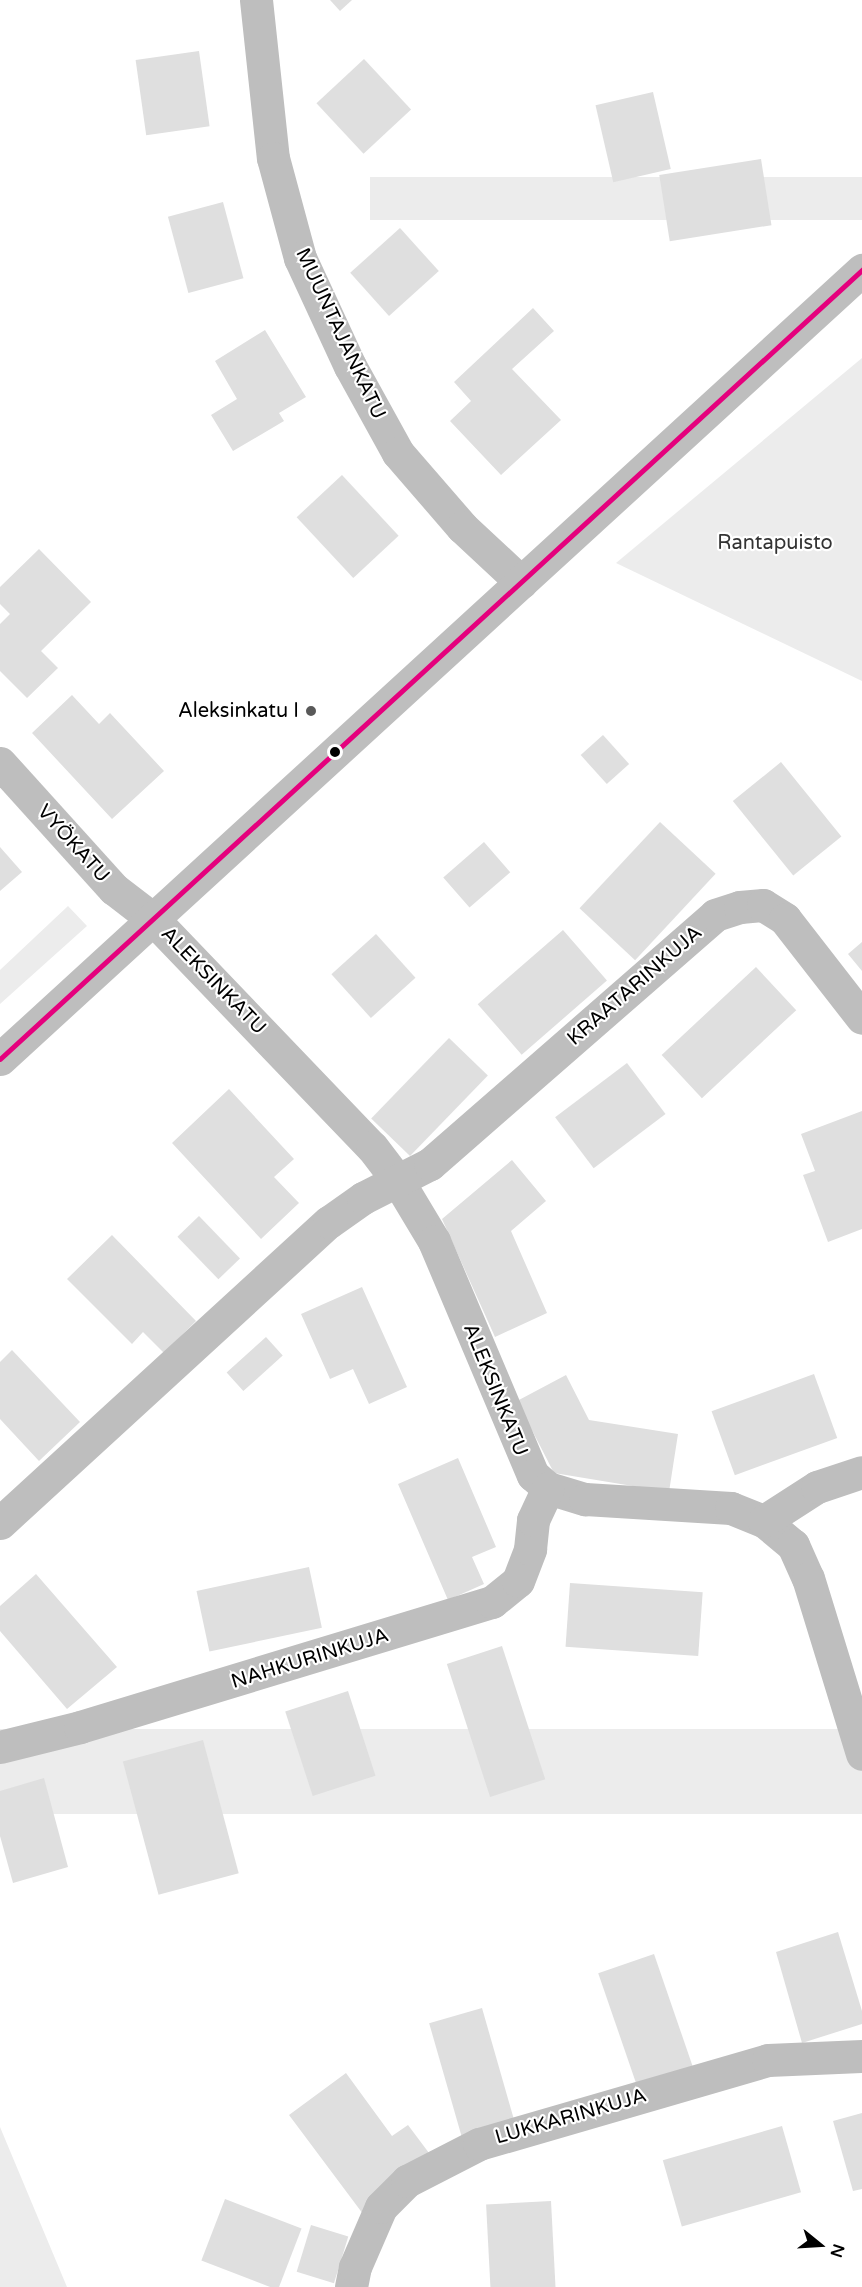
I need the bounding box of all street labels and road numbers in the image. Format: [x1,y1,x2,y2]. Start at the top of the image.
street label: MUUNTAJANKATU [290,245,390,423]
street label: VYÖKATU [32,800,114,888]
street label: KRAATARINKUJA [563,921,707,1051]
street label: ALEKSINKATU [155,922,271,1040]
street label: ALEKSINKATU [458,1320,532,1460]
street label: NAHKURINKUJA [228,1624,392,1694]
street label: LUKKARINKUJA [493,2084,649,2150]

